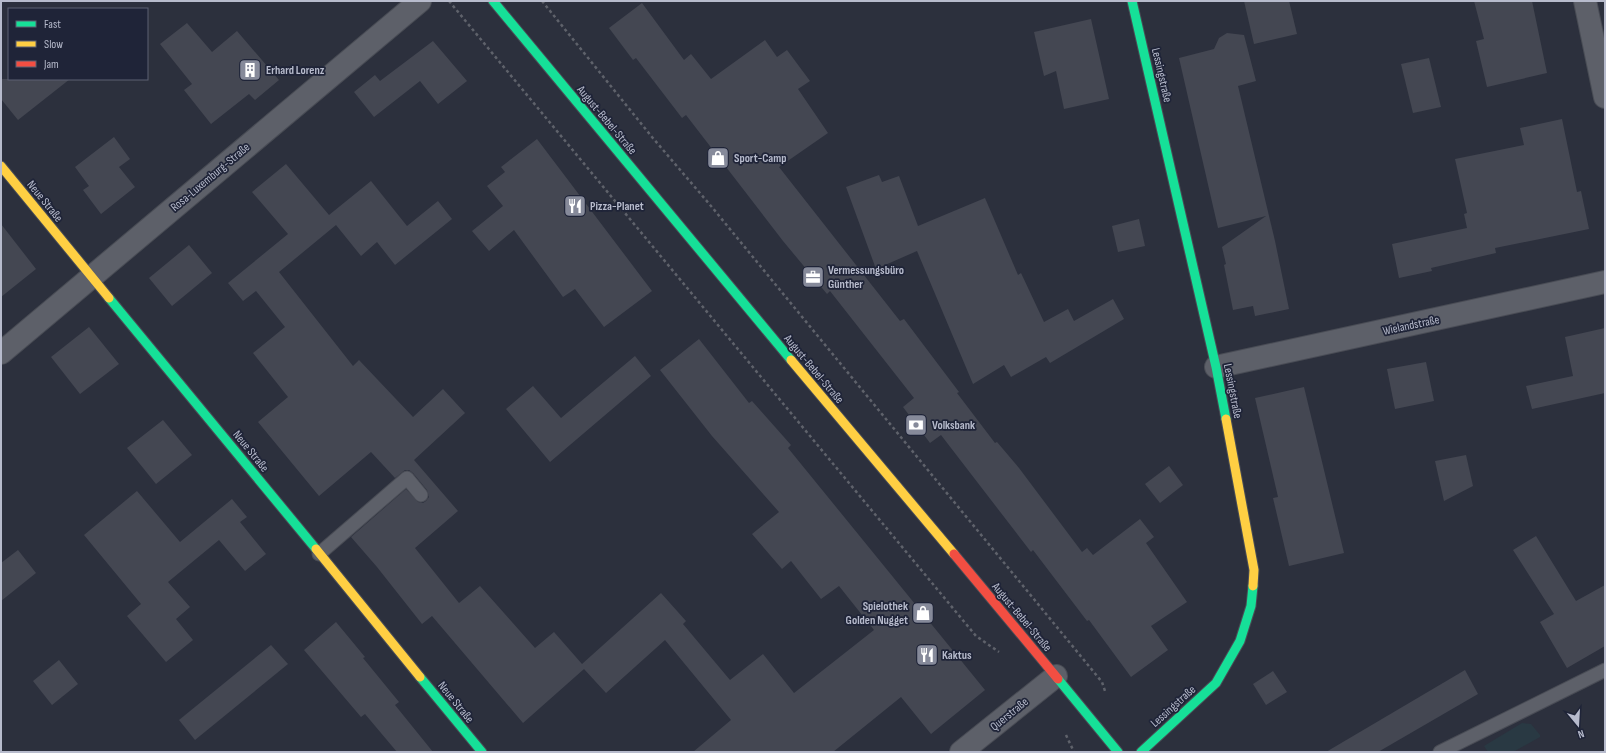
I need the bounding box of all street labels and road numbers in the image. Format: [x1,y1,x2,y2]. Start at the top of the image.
street label: Lessingstraße [1148,46,1175,104]
street label: August-Bebel-Straße [573,82,640,158]
street label: Rosa-Luxemburg-Straße [168,140,253,215]
street label: Neue Straße [23,177,66,225]
street label: Wielandstraße [1381,312,1441,339]
street label: August-Bebel-Straße [780,331,847,407]
street label: Lessingstraße [1220,362,1245,420]
street label: Neue Straße [229,427,272,475]
street label: August-Bebel-Straße [988,579,1055,655]
street label: Neue Straße [434,678,477,726]
street label: Lessingstraße [1148,682,1199,731]
street label: Querstraße [987,694,1032,734]

